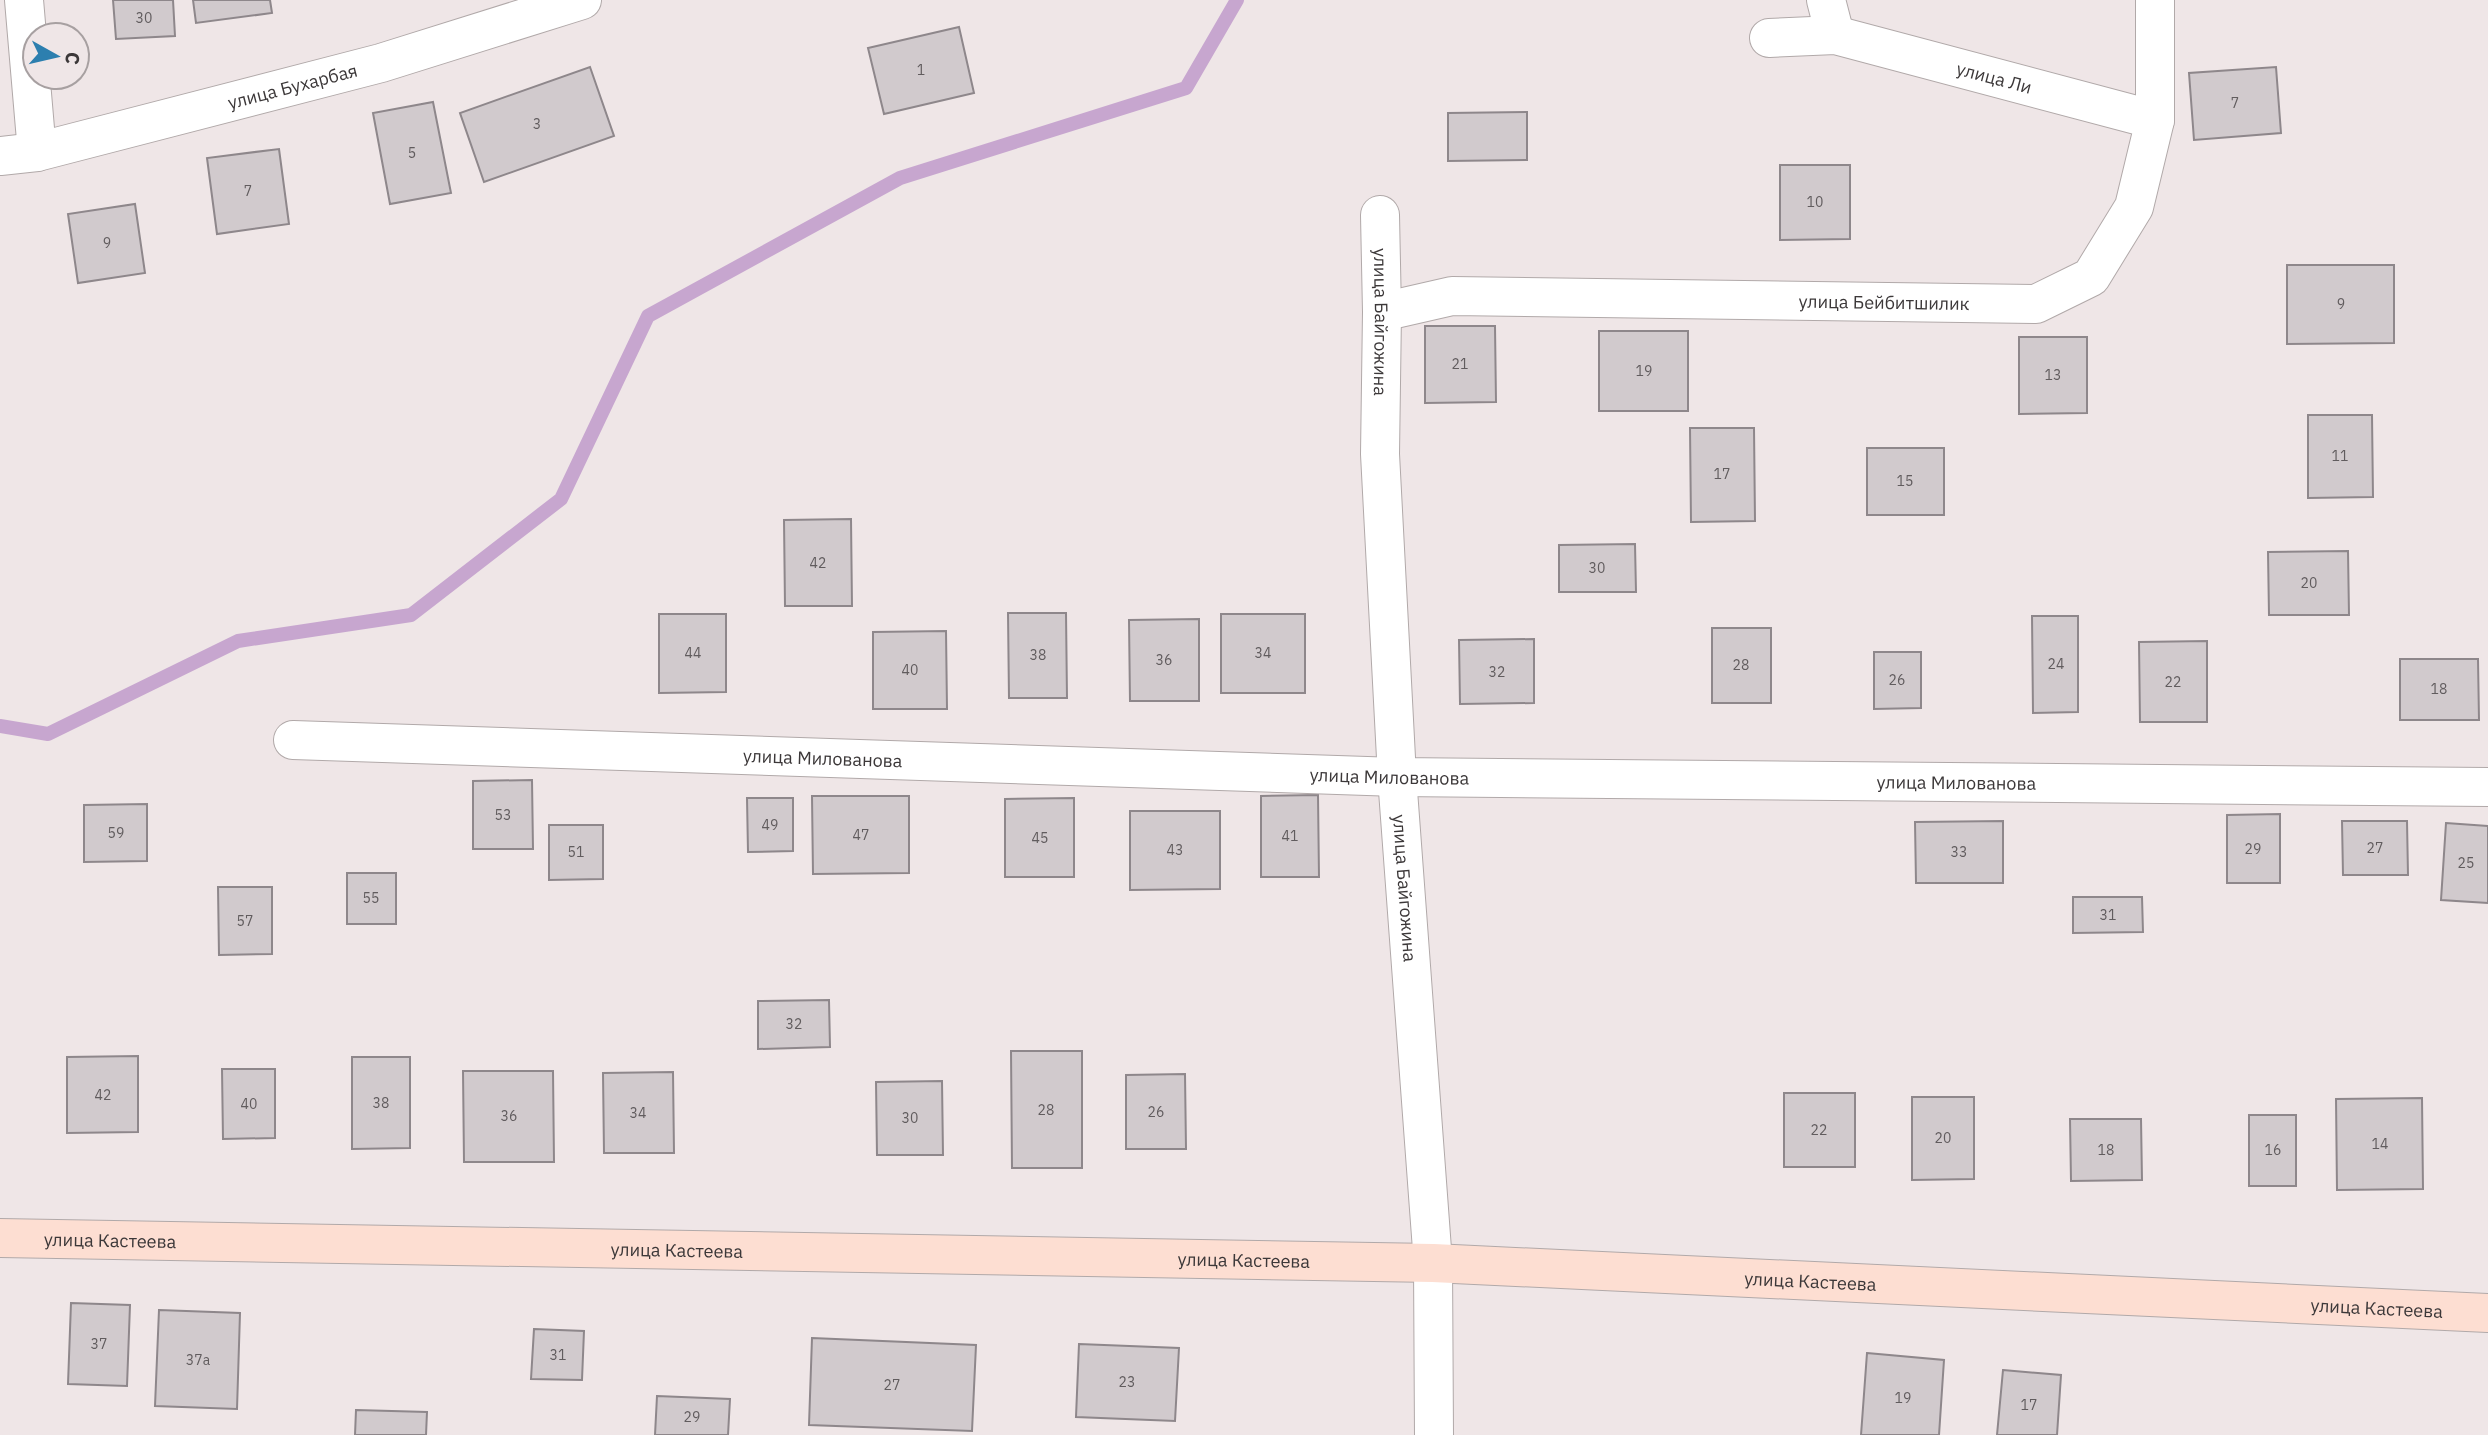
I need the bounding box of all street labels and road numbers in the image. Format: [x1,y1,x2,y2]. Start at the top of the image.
street label: улица Ли [1954,56,2035,98]
street label: улица Бухарбая [225,58,360,114]
street label: улица Байгожина [1369,248,1394,396]
street label: улица Бейбитшилик [1799,289,1970,315]
street label: улица Милованова [743,744,903,772]
street label: улица Милованова [1309,763,1470,789]
street label: улица Милованова [1876,770,2037,794]
street label: улица Байгожина [1388,814,1422,963]
street label: улица Кастеева [44,1227,177,1253]
street label: улица Кастеева [611,1237,744,1262]
street label: улица Кастеева [1177,1247,1311,1272]
street label: улица Кастеева [1744,1266,1877,1296]
street label: улица Кастеева [2310,1293,2444,1322]

